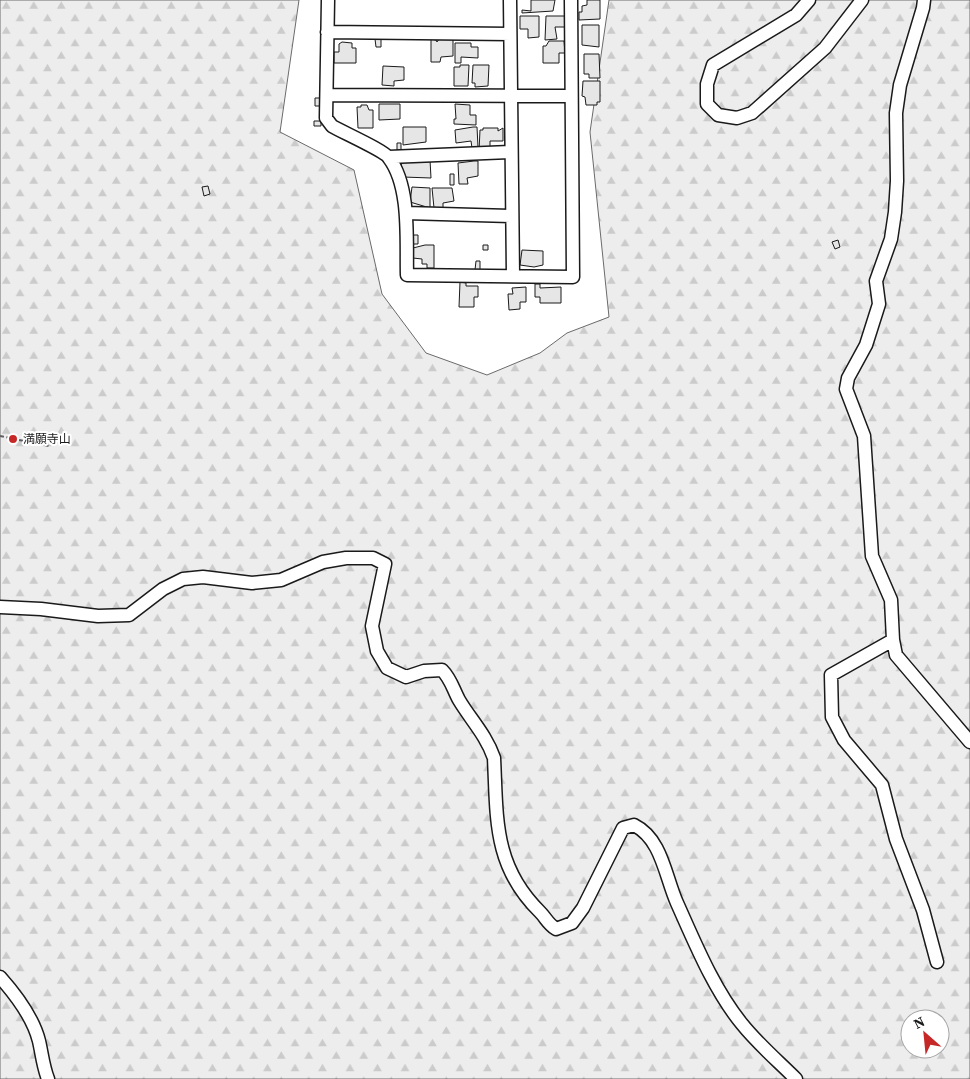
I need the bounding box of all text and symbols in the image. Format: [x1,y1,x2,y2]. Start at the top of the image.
place label: 満願寺山 [23,431,71,447]
marker: 満願寺山 [7,433,19,445]
north arrow [900,1009,950,1059]
text: N [910,1011,928,1034]

